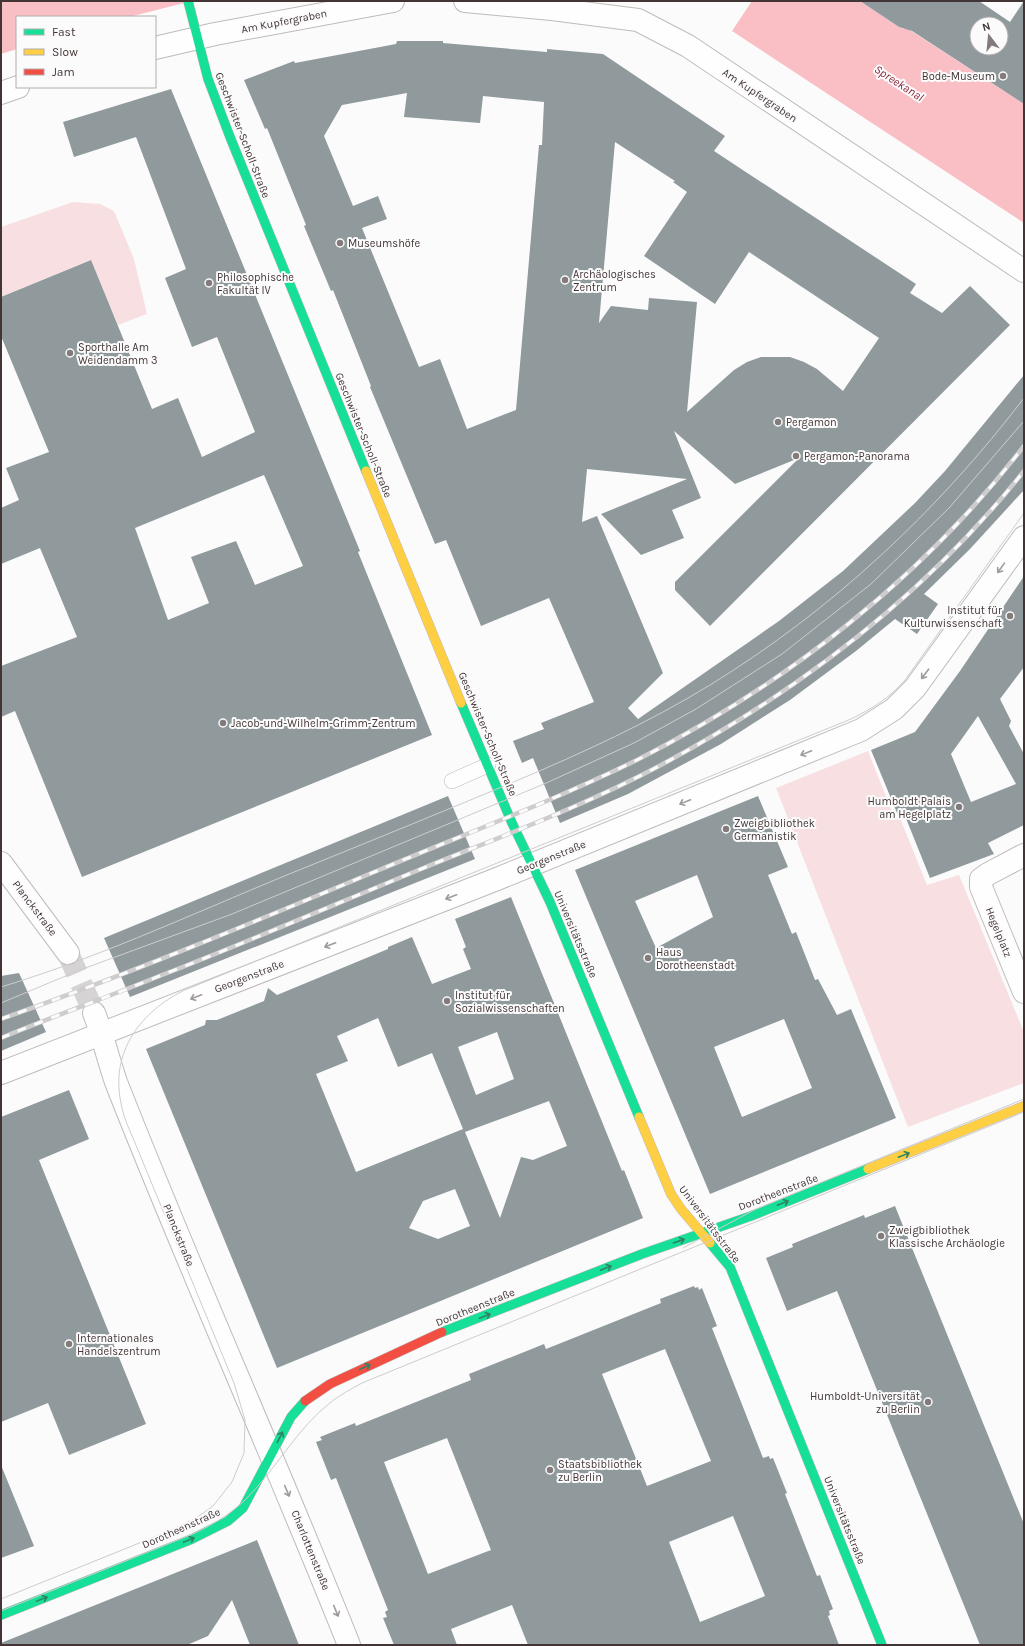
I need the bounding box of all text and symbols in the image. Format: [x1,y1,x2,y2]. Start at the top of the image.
street label: Am Kupfergraben [240,7,328,36]
legend [16,16,156,88]
north arrow [969,16,1009,56]
text: N [981,20,992,34]
text: Fast [52,25,76,39]
text: Slow [52,45,78,59]
water label: Spreekanal [872,62,926,104]
text: Jam [52,65,75,79]
street label: Am Kupfergraben [720,66,800,125]
street label: Geschwister-Scholl-Straße [213,70,273,200]
place label: Bode-Museum [922,70,995,83]
marker: Bode-Museum [998,71,1008,81]
place label: Museumshöfe [348,237,421,250]
marker: Museumshöfe [335,238,345,248]
place label: Archäologisches Zentrum [573,268,656,294]
place label: Philosophische Fakultät IV [217,271,294,297]
marker: Archäologisches Zentrum [560,275,570,285]
marker: Philosophische Fakultät IV [204,278,214,288]
place label: Sporthalle Am Weidendamm 3 [78,341,157,367]
marker: Sporthalle Am Weidendamm 3 [65,348,75,358]
street label: Geschwister-Scholl-Straße [332,371,395,500]
place label: Pergamon [786,416,837,429]
marker: Pergamon [773,417,783,427]
place label: Pergamon-Panorama [804,450,910,463]
marker: Pergamon-Panorama [791,451,801,461]
one-way arrow [997,563,1005,574]
place label: Institut für Kulturwissenschaft [904,604,1002,630]
marker: Institut für Kulturwissenschaft [1005,611,1015,621]
one-way arrow [921,668,929,679]
street label: Geschwister-Scholl-Straße [455,670,520,799]
place label: Jacob-und-Wilhelm-Grimm-Zentrum [231,717,415,730]
marker: Jacob-und-Wilhelm-Grimm-Zentrum [218,718,228,728]
one-way arrow [800,750,812,757]
place label: Humboldt Palais am Hegelplatz [867,795,951,821]
one-way arrow [680,799,692,806]
marker: Humboldt Palais am Hegelplatz [954,802,964,812]
place label: Zweigbibliothek Germanistik [734,817,815,843]
marker: Zweigbibliothek Germanistik [721,824,731,834]
street label: Georgenstraße [515,838,588,877]
street label: Planckstraße [10,878,60,939]
street label: Universitätsstraße [551,888,600,980]
one-way arrow [445,894,457,901]
street label: Hegelplatz [983,905,1014,959]
one-way arrow [324,941,336,949]
place label: Haus Dorotheenstadt [656,946,735,972]
marker: Haus Dorotheenstadt [643,953,653,963]
street label: Georgenstraße [213,957,286,996]
place label: Institut für Sozialwissenschaften [455,989,565,1015]
one-way arrow [190,994,202,1002]
marker: Institut für Sozialwissenschaften [442,996,452,1006]
one-way arrow [897,1150,909,1158]
street label: Dorotheenstraße [736,1171,820,1214]
street label: Universitätsstraße [676,1183,743,1266]
one-way arrow [777,1199,789,1207]
street label: Planckstraße [160,1202,197,1269]
place label: Zweigbibliothek Klassische Archäologie [889,1224,1005,1250]
marker: Zweigbibliothek Klassische Archäologie [876,1231,886,1241]
one-way arrow [672,1237,685,1244]
one-way arrow [599,1264,611,1272]
street label: Dorotheenstraße [434,1286,517,1329]
one-way arrow [478,1311,490,1319]
place label: Internationales Handelszentrum [77,1332,161,1358]
marker: Internationales Handelszentrum [64,1339,74,1349]
one-way arrow [359,1363,371,1370]
place label: Humboldt-Universität zu Berlin [810,1390,920,1416]
marker: Humboldt-Universität zu Berlin [923,1397,933,1407]
one-way arrow [277,1431,285,1443]
place label: Staatsbibliothek zu Berlin [558,1458,642,1484]
marker: Staatsbibliothek zu Berlin [545,1465,555,1475]
street label: Universitätsstraße [821,1474,868,1566]
one-way arrow [284,1484,291,1496]
street label: Dorotheenstraße [140,1505,223,1552]
street label: Charlottenstraße [289,1508,333,1593]
one-way arrow [182,1536,194,1544]
one-way arrow [36,1594,48,1602]
one-way arrow [332,1605,340,1617]

